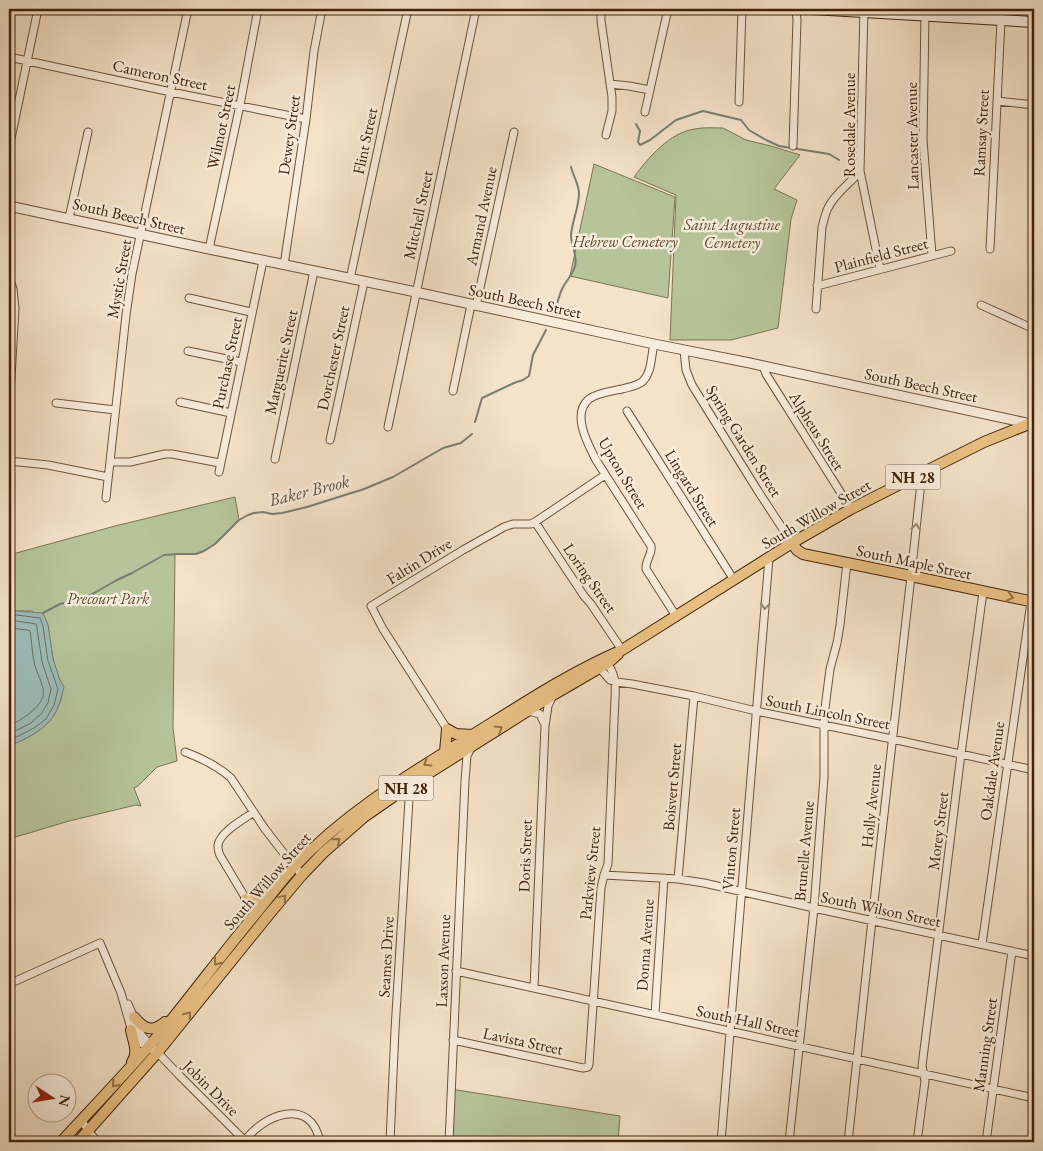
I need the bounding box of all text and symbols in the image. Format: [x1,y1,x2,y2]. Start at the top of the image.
street label: Cameron Street [111,55,209,95]
street label: Rosedale Avenue [839,73,860,177]
street label: Lancaster Avenue [901,82,923,190]
street label: Wilmot Street [202,83,240,171]
street label: Ramsay Street [968,89,994,177]
street label: Dewey Street [273,94,305,176]
street label: Flint Street [348,106,382,176]
street label: Armand Avenue [460,164,502,269]
street label: Mitchell Street [398,169,438,261]
street label: South Beech Street [71,193,187,239]
park label: Saint Augustine Cemetery [683,214,781,253]
park label: Hebrew Cemetery [571,231,678,252]
street label: Plainfield Street [832,232,930,278]
street label: Mystic Street [102,238,136,320]
street label: South Beech Street [467,279,583,323]
street label: Dorchester Street [312,304,354,412]
street label: Marguerite Street [260,308,302,416]
street label: Purchase Street [207,315,247,411]
street label: South Beech Street [863,363,979,407]
street label: Spring Garden Street [701,381,787,501]
street label: Alpheus Street [784,387,850,474]
street label: Upton Street [593,433,653,513]
street label: Lingard Street [660,446,724,530]
road number: NH 28 [886,464,940,490]
water label: Baker Brook [265,469,352,511]
street label: South Willow Street [757,474,875,554]
one-way arrow [910,523,921,531]
street label: Faltin Drive [383,533,455,589]
street label: Loring Street [558,539,622,617]
street label: South Maple Street [854,540,974,584]
park label: Precourt Park [67,588,150,609]
one-way arrow [1006,591,1015,602]
one-way arrow [760,602,771,610]
street label: South Lincoln Street [764,690,892,734]
street label: Oakdale Avenue [975,720,1009,822]
one-way arrow [493,726,503,735]
street label: Boisvert Street [658,742,686,832]
one-way arrow [423,757,432,766]
street label: Holly Avenue [856,763,886,849]
road number: NH 28 [378,776,434,800]
street label: Morey Street [923,791,953,871]
street label: Brunelle Avenue [789,800,819,902]
street label: Vinton Street [717,807,745,891]
street label: Doris Street [513,819,537,893]
street label: Parkview Street [575,825,605,921]
street label: South Willow Street [219,828,315,934]
one-way arrow [331,838,340,847]
street label: South Wilson Street [819,886,943,932]
one-way arrow [277,895,285,904]
street label: Donna Avenue [631,898,659,992]
street label: Laxson Avenue [431,914,455,1008]
street label: Seames Drive [373,916,399,998]
one-way arrow [214,956,223,965]
street label: Manning Street [968,996,1002,1094]
street label: South Hall Street [694,1000,802,1042]
one-way arrow [182,1012,190,1021]
street label: Lavista Street [481,1022,565,1060]
street label: Jobin Drive [177,1054,244,1121]
north arrow [28,1074,78,1124]
one-way arrow [111,1078,120,1087]
text: N [55,1093,75,1109]

